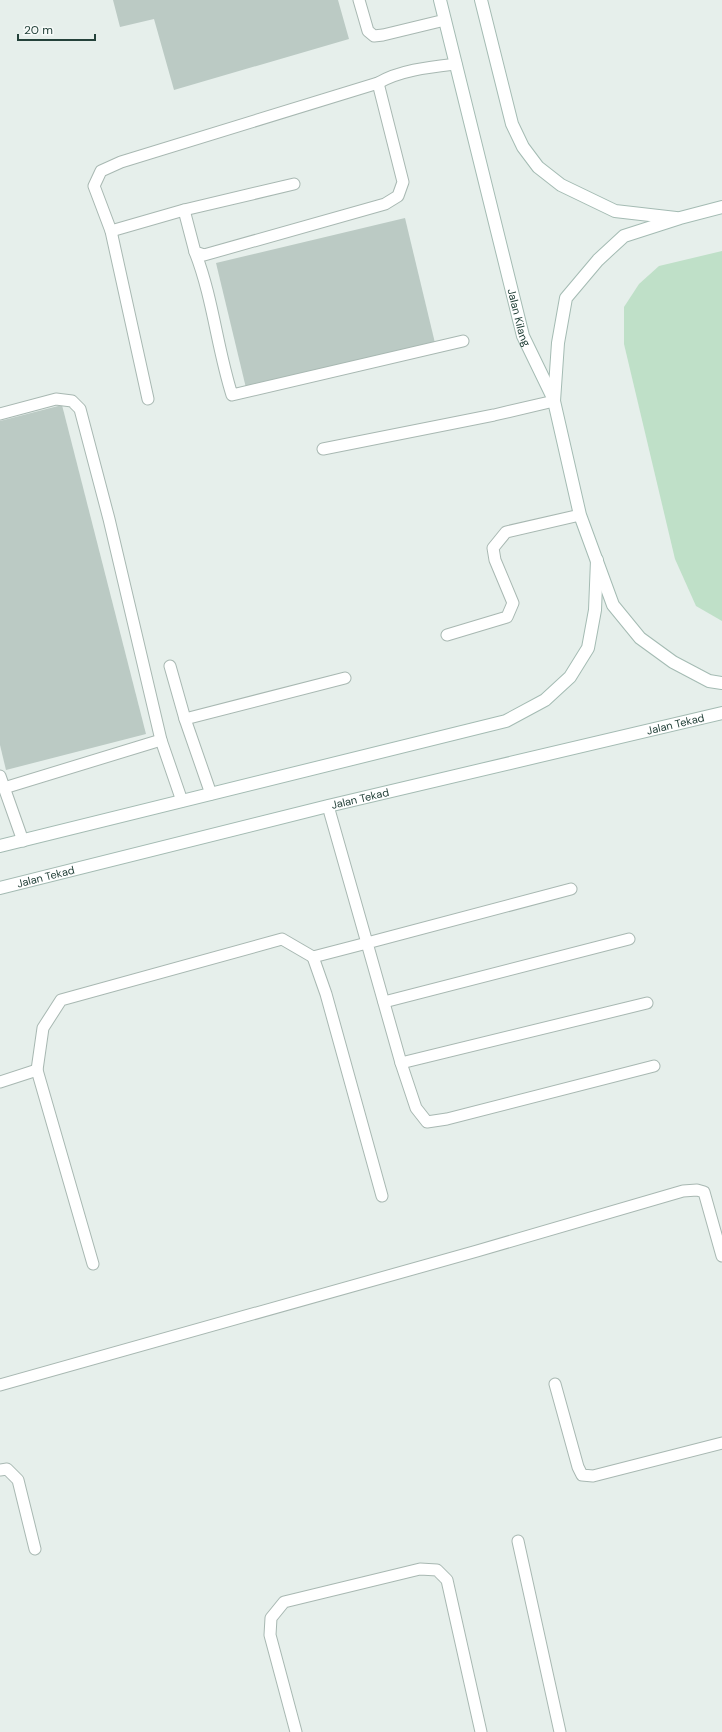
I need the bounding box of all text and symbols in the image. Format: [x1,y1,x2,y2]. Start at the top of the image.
scale bar [18,16,95,42]
text: 20 m [24,22,53,38]
street label: Jalan Kilang [505,287,534,348]
street label: Jalan Tekad [645,710,706,738]
street label: Jalan Tekad [330,785,390,812]
street label: Jalan Tekad [15,863,76,891]

